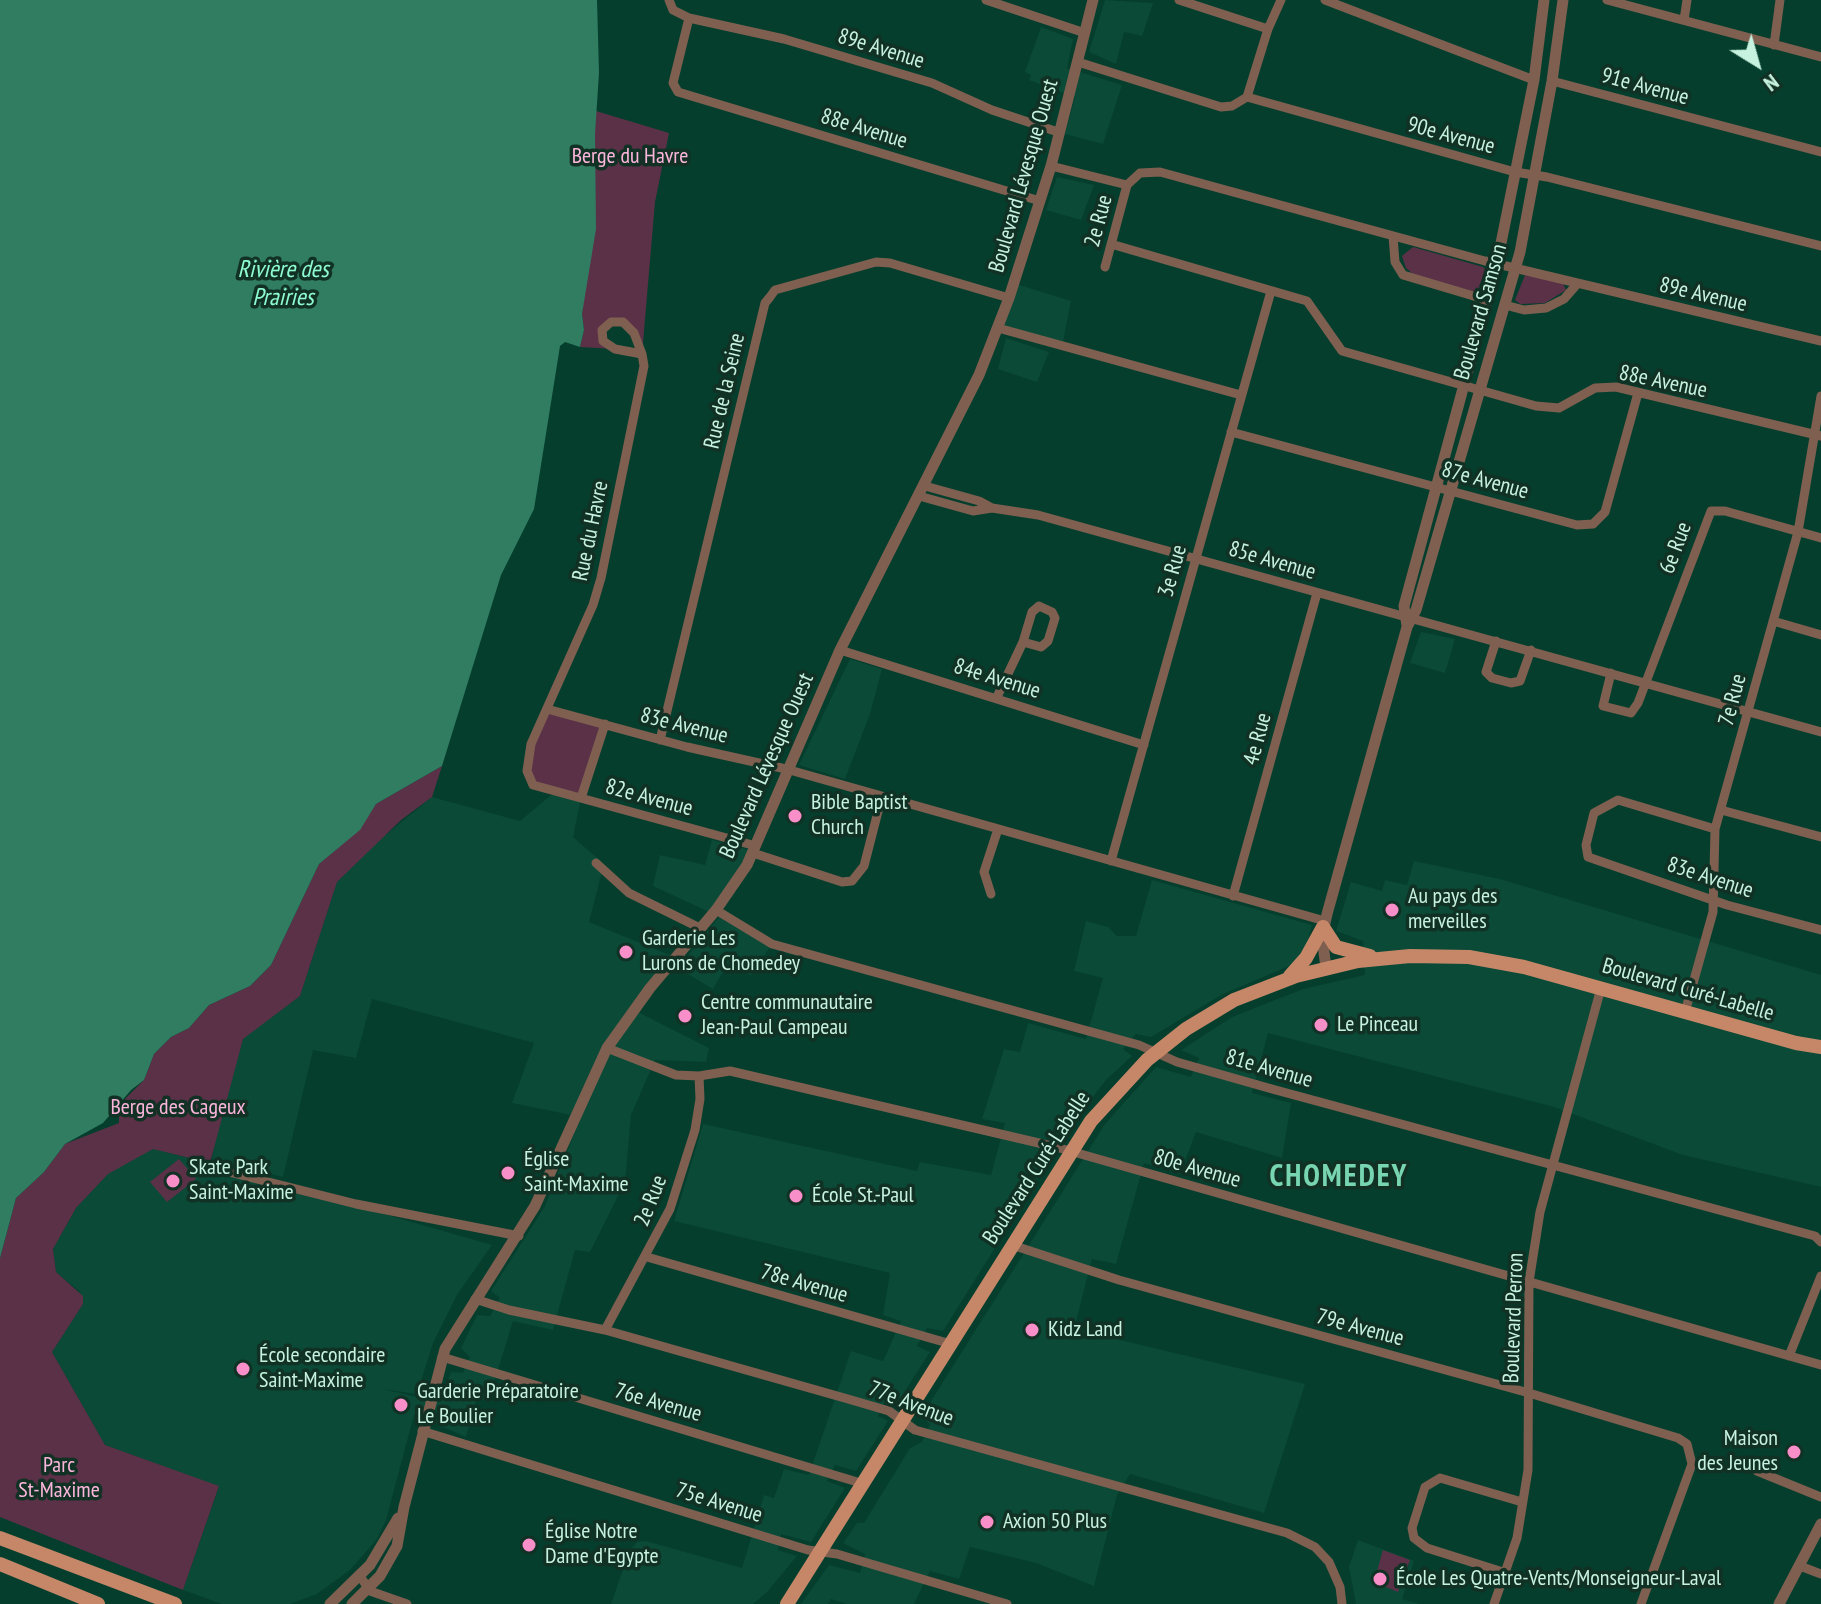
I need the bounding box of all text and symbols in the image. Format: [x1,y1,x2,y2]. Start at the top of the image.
street label: 89e Avenue [834,23,928,75]
north arrow [1717,24,1797,104]
street label: 91e Avenue [1599,63,1691,111]
text: N [1758,68,1785,98]
street label: Boulevard Lévesque Ouest [984,76,1064,276]
street label: 88e Avenue [817,103,911,155]
street label: 90e Avenue [1405,112,1497,160]
park label: Berge du Havre [572,144,688,170]
street label: 2e Rue [1079,192,1119,250]
street label: Boulevard Samson [1449,241,1513,383]
water label: Rivière des Prairies [237,256,329,312]
street label: 89e Avenue [1657,272,1749,318]
street label: Rue de la Seine [699,331,751,451]
street label: 88e Avenue [1617,360,1709,404]
street label: 87e Avenue [1439,457,1531,505]
street label: Rue du Havre [568,478,614,584]
street label: 6e Rue [1654,519,1698,577]
street label: 85e Avenue [1225,536,1319,586]
street label: 3e Rue [1153,542,1193,600]
street label: 84e Avenue [950,653,1044,705]
street label: Boulevard Lévesque Ouest [714,669,820,863]
street label: 7e Rue [1713,671,1753,729]
street label: 83e Avenue [638,702,730,750]
street label: 4e Rue [1238,710,1278,768]
street label: 82e Avenue [603,774,695,822]
place label: Bible Baptist Church [811,790,908,842]
marker: Bible Baptist Church [786,807,804,825]
street label: 83e Avenue [1664,852,1756,904]
place label: Au pays des merveilles [1408,884,1497,936]
marker: Au pays des merveilles [1383,901,1401,919]
place label: Garderie Les Lurons de Chomedey [642,926,800,978]
marker: Garderie Les Lurons de Chomedey [617,943,635,961]
street label: Boulevard Curé-Labelle [1599,953,1777,1027]
place label: Centre communautaire Jean-Paul Campeau [701,990,873,1042]
marker: Centre communautaire Jean-Paul Campeau [676,1007,694,1025]
place label: Le Pinceau [1337,1012,1418,1038]
marker: Le Pinceau [1312,1016,1330,1034]
street label: 81e Avenue [1222,1044,1316,1094]
street label: Boulevard Curé-Labelle [978,1086,1096,1250]
park label: Berge des Cageux [110,1095,246,1121]
street label: 80e Avenue [1150,1144,1244,1194]
place label: Église Saint-Maxime [524,1147,629,1198]
place label: Skate Park Saint-Maxime [189,1155,294,1206]
district label: CHOMEDEY [1270,1159,1408,1195]
marker: Église Saint-Maxime [499,1164,517,1182]
marker: Skate Park Saint-Maxime [164,1172,182,1190]
street label: 2e Rue [629,1172,673,1230]
place label: École St.-Paul [812,1183,914,1209]
marker: École St.-Paul [787,1187,805,1205]
street label: Boulevard Perron [1499,1252,1529,1384]
street label: 78e Avenue [757,1259,851,1309]
street label: 79e Avenue [1314,1304,1406,1352]
place label: Kidz Land [1048,1317,1123,1343]
marker: Kidz Land [1023,1321,1041,1339]
place label: École secondaire Saint-Maxime [259,1343,385,1394]
marker: École secondaire Saint-Maxime [234,1360,252,1378]
street label: 77e Avenue [865,1376,957,1432]
street label: 76e Avenue [611,1378,705,1428]
place label: Garderie Préparatoire Le Boulier [417,1379,579,1430]
marker: Garderie Préparatoire Le Boulier [392,1396,410,1414]
place label: Maison des Jeunes [1697,1426,1778,1478]
marker: Maison des Jeunes [1785,1443,1803,1461]
park label: Parc St-Maxime [18,1453,100,1504]
street label: 75e Avenue [672,1477,766,1529]
place label: Axion 50 Plus [1003,1509,1107,1535]
marker: Axion 50 Plus [978,1513,996,1531]
place label: Église Notre Dame d'Egypte [545,1519,659,1570]
marker: Église Notre Dame d'Egypte [520,1536,538,1554]
place label: École Les Quatre-Vents/Monseigneur-Laval [1396,1566,1721,1592]
marker: École Les Quatre-Vents/Monseigneur-Laval [1371,1570,1389,1588]

